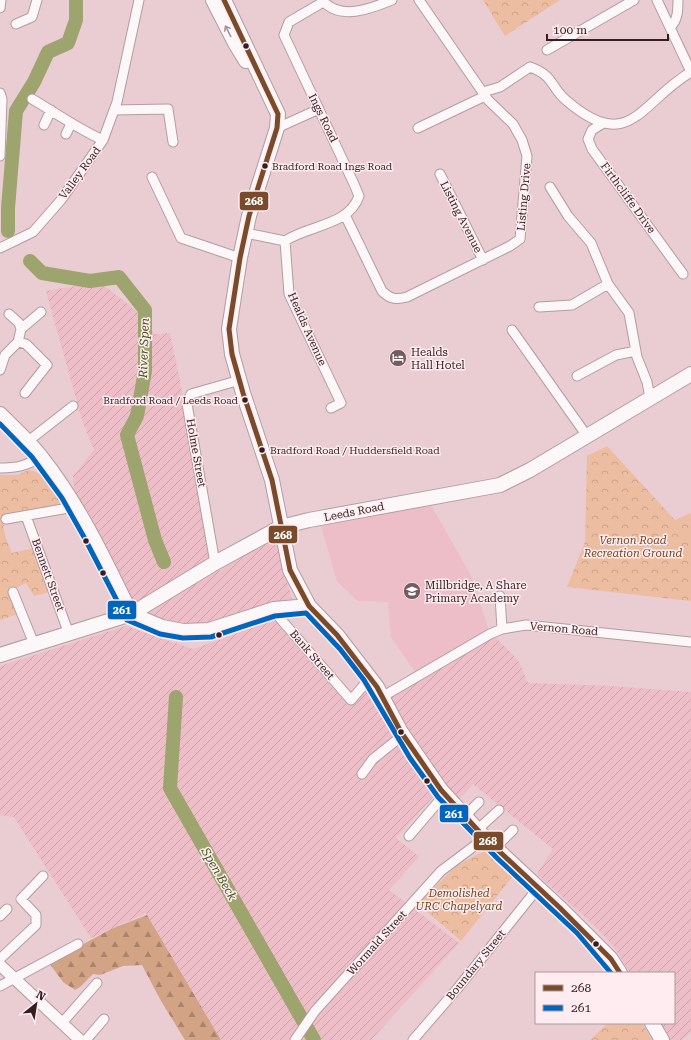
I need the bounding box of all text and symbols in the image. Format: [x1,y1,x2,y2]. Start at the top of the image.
scale bar [547,16,668,42]
text: 100 m [553,23,587,37]
one-way arrow [224,25,232,37]
unlabelled marker [241,41,251,51]
street label: Ings Road [306,92,340,144]
street label: Valley Road [57,144,103,202]
street label: Firthcliffe Drive [598,160,658,236]
marker: Bradford Road Ings Road [260,161,270,171]
place label: Bradford Road Ings Road [272,161,393,172]
street label: Listing Drive [515,163,533,231]
street label: Listing Avenue [437,179,485,255]
line badge: 268 [239,191,269,211]
text: 268 [245,195,263,208]
street label: Healds Avenue [285,290,329,368]
water label: River Spen [136,318,152,379]
place label: Healds Hall Hotel [411,346,465,372]
hotel icon: Healds Hall Hotel [388,348,408,368]
place label: Bradford Road / Leeds Road [103,395,239,406]
marker: Bradford Road / Leeds Road [240,395,250,405]
street label: Holme Street [184,418,208,488]
marker: Bradford Road / Huddersfield Road [257,445,267,455]
place label: Bradford Road / Huddersfield Road [270,445,440,456]
street label: Leeds Road [323,500,385,524]
line badge: 268 [268,525,298,544]
text: 268 [274,529,292,542]
park label: Vernon Road Recreation Ground [583,534,682,560]
unlabelled marker [81,536,91,546]
street label: Bennett Street [29,537,67,613]
unlabelled marker [98,568,108,578]
place label: Millbridge, A Share Primary Academy [425,579,526,605]
school or university icon: Millbridge, A Share Primary Academy [402,581,422,601]
line badge: 261 [107,600,137,620]
text: 261 [113,604,131,617]
street label: Vernon Road [529,620,599,638]
street label: Bank Street [287,628,337,682]
unlabelled marker [214,630,224,640]
unlabelled marker [396,727,406,737]
unlabelled marker [422,776,432,786]
line badge: 261 [439,804,469,823]
text: 261 [445,808,463,821]
line badge: 268 [473,831,504,851]
text: 268 [479,835,497,848]
water label: Spen Beck [198,844,240,903]
park label: Demolished URC Chapelyard [416,887,503,913]
street label: Wormald Street [344,908,410,978]
street label: Boundary Street [444,927,508,1003]
unlabelled marker [591,939,601,949]
legend [535,972,675,1024]
text: 268 [571,981,591,995]
north arrow [16,984,56,1024]
text: N [34,988,48,1004]
text: 261 [571,1001,591,1015]

